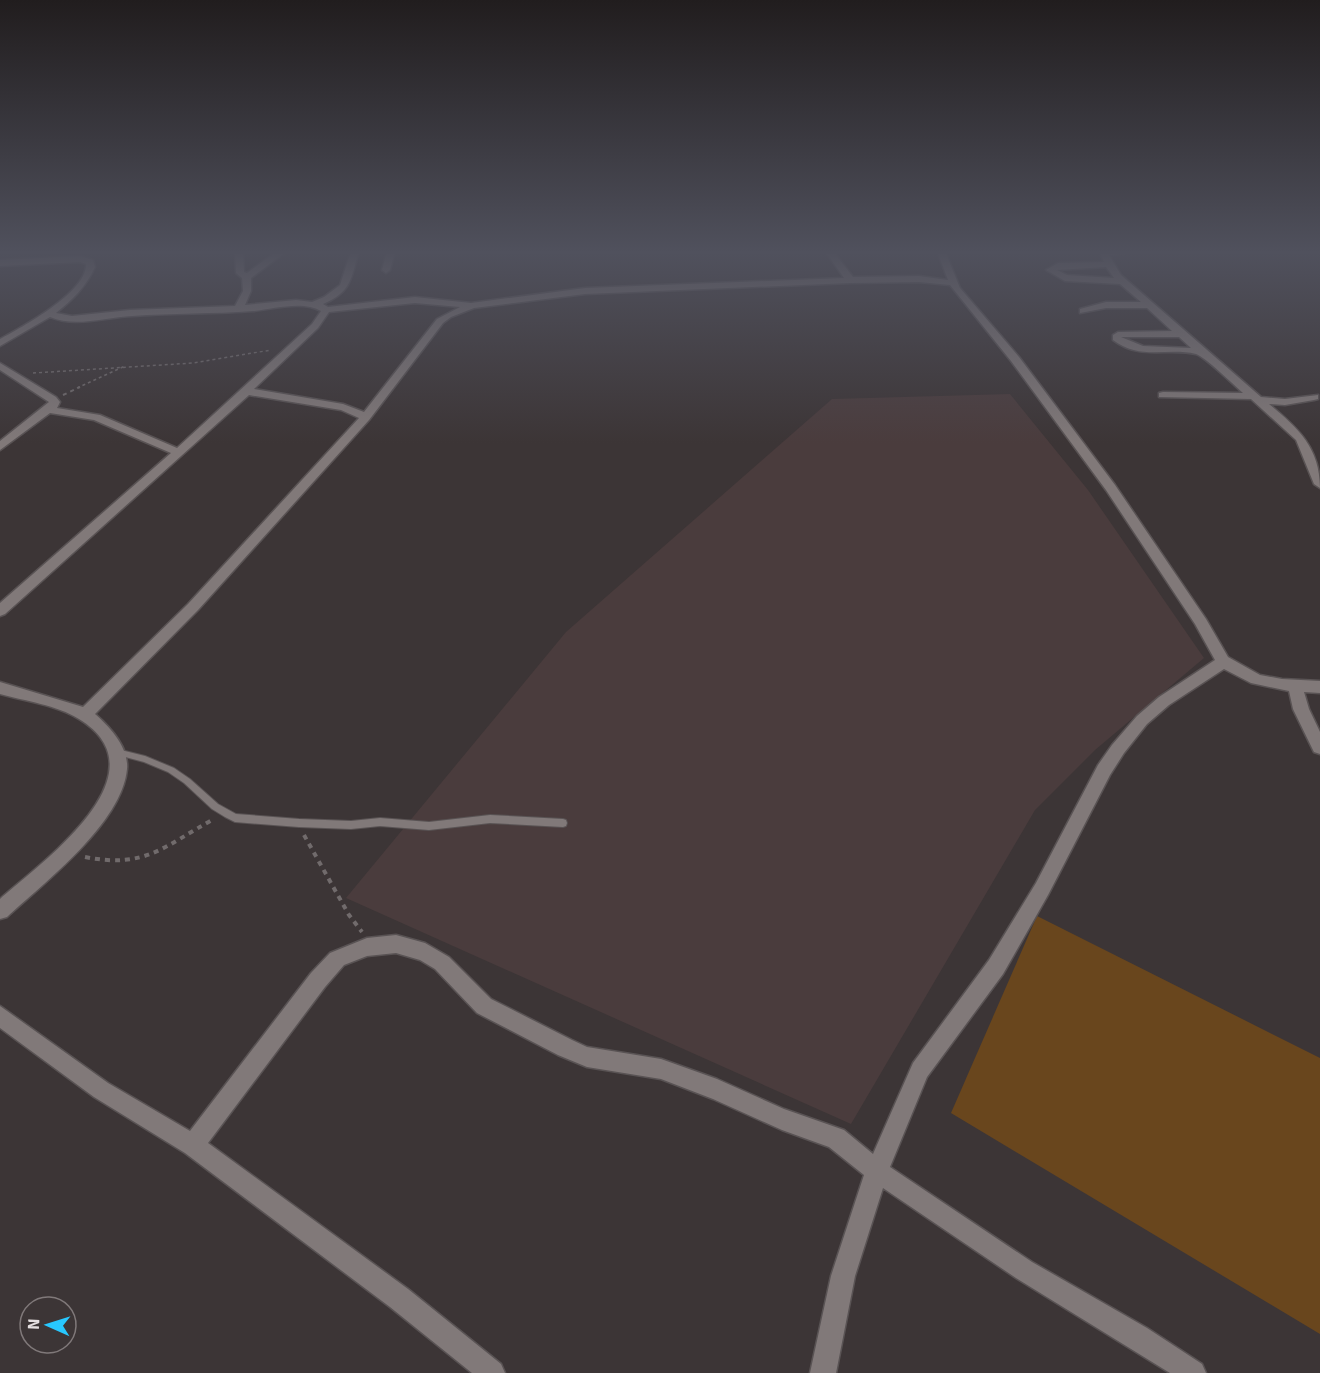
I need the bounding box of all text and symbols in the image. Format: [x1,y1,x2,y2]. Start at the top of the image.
north arrow [18,1295,78,1355]
text: N [24,1318,44,1330]

